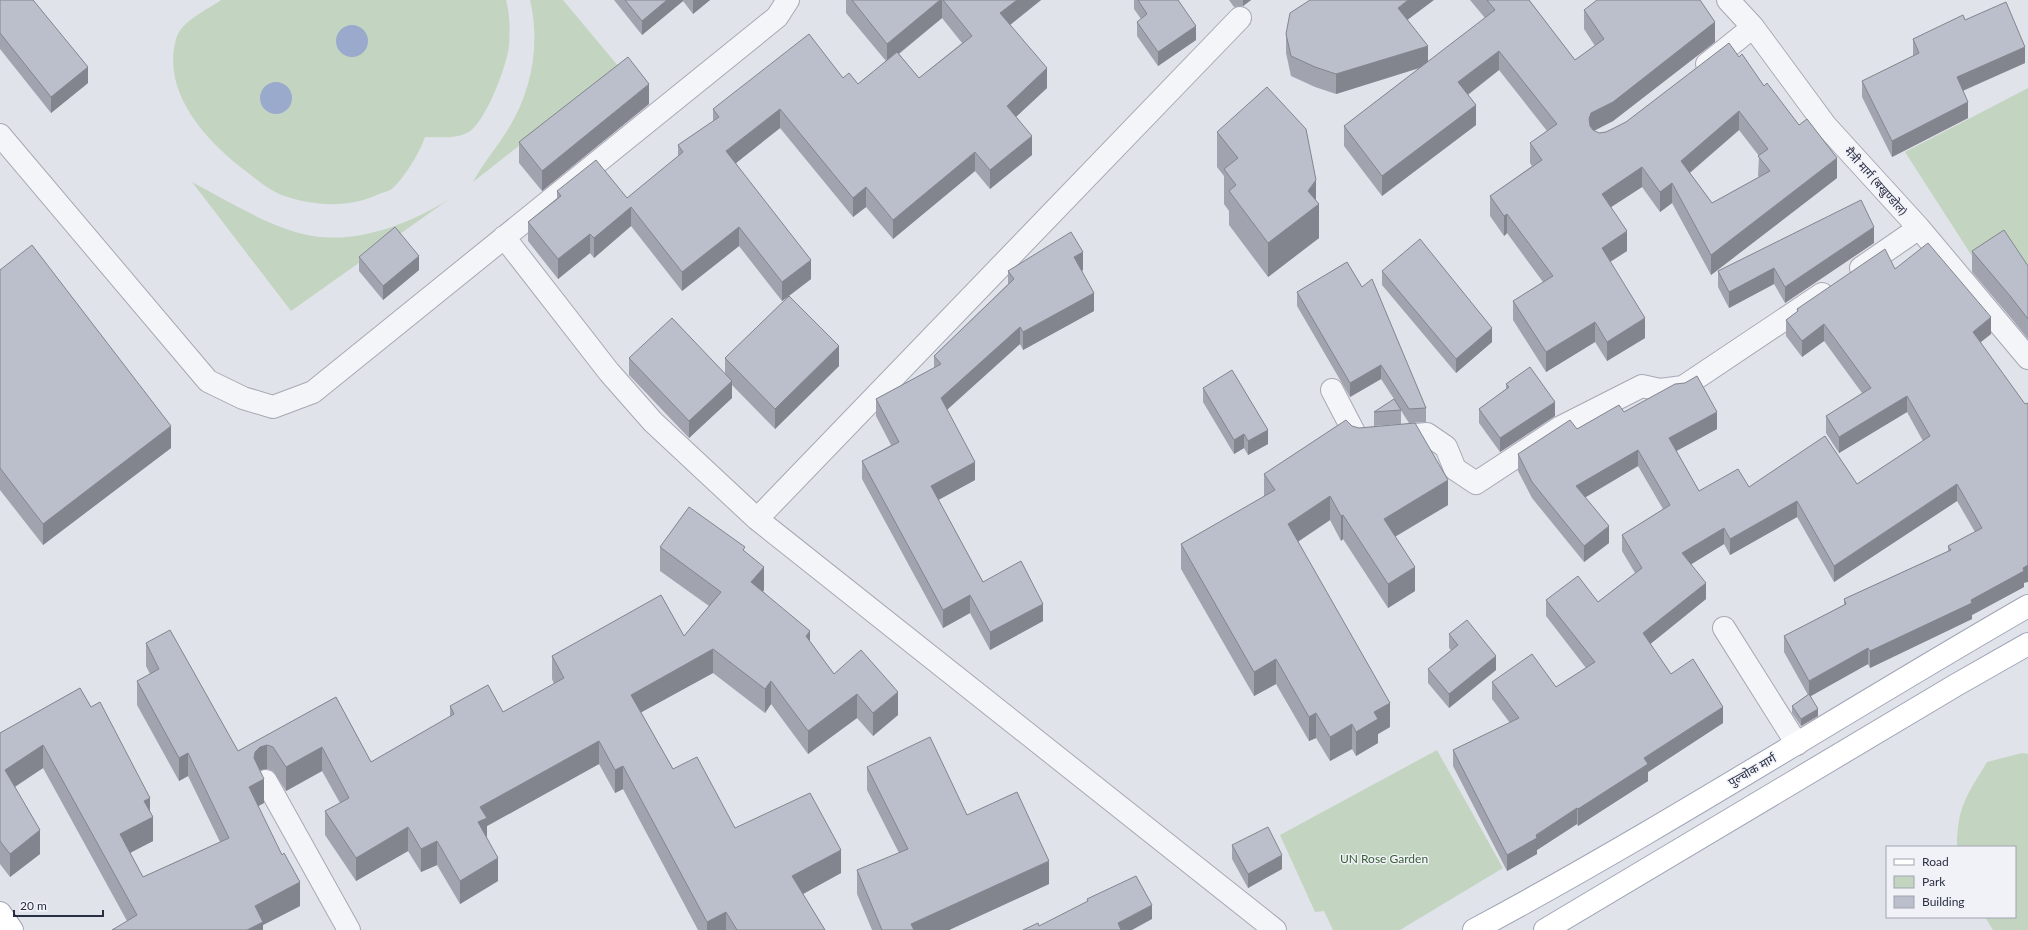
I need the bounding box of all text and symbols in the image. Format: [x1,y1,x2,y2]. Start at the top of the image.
street label: मैत्री मार्ग (बखुण्डोल) [1841,144,1911,219]
street label: पुल्चोक मार्ग [1725,750,1780,791]
legend [1886,846,2016,918]
park label: UN Rose Garden [1340,851,1428,866]
text: Road [1922,854,1949,869]
text: Park [1922,874,1946,889]
scale bar [14,892,103,918]
text: Building [1922,894,1965,909]
text: 20 m [20,898,47,913]

